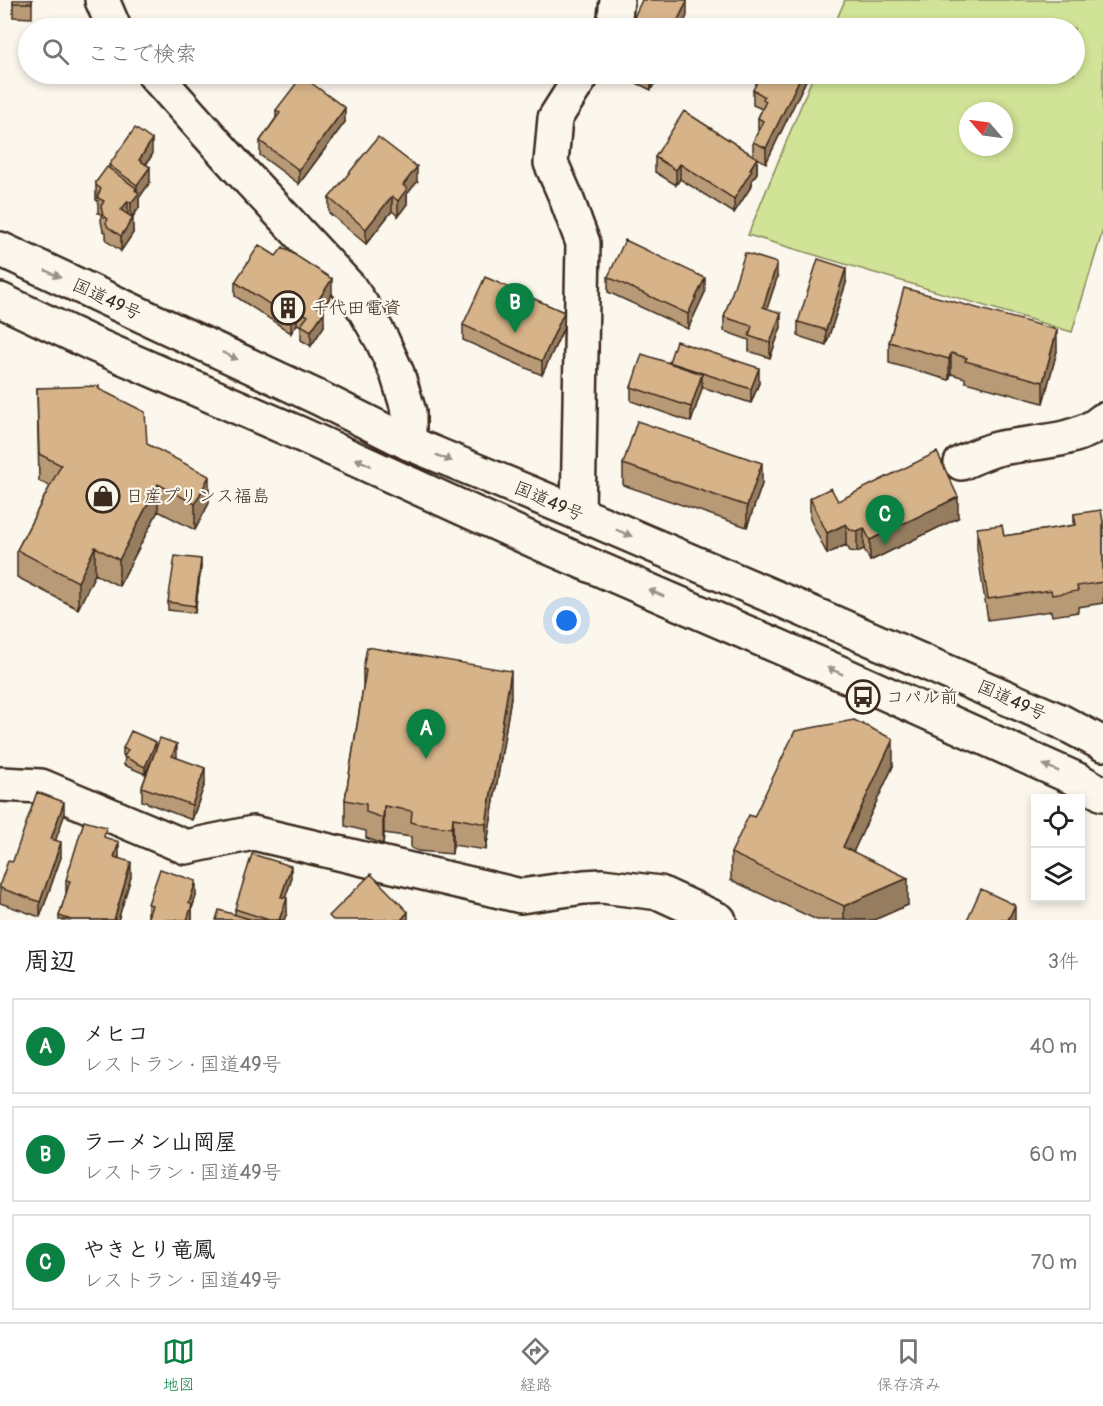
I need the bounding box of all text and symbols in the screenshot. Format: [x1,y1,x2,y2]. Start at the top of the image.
search box [18,18,1085,84]
icon: search [39,35,72,68]
text: ここで検索 [87,40,197,68]
north arrow [959,102,1013,156]
one-way arrow [44,269,61,278]
street label: 国道49号 [69,273,145,325]
pin: B [496,284,534,333]
building icon: 千代田電資 [270,290,306,326]
place label: 千代田電資 [311,297,401,320]
one-way arrow [221,352,238,361]
one-way arrow [435,454,453,463]
one-way arrow [354,458,371,467]
street label: 国道49号 [510,476,587,526]
shop icon: 日産プリンス福島 [85,478,121,514]
place label: 日産プリンス福島 [126,485,270,508]
pin: C [866,496,904,545]
one-way arrow [615,528,633,538]
one-way arrow [647,589,664,598]
your location [552,606,581,635]
one-way arrow [825,666,843,676]
street label: 国道49号 [973,675,1050,726]
bus stop icon: コパル前 [845,679,881,715]
place label: コパル前 [886,686,958,709]
pin: A [406,710,446,759]
one-way arrow [1041,763,1059,773]
map controls [1031,794,1085,902]
button: locate [1031,794,1085,848]
button: layers [1031,848,1085,902]
text: 周辺 [24,946,76,978]
text: 3件 [1048,949,1079,974]
text: メヒコ [83,1020,149,1048]
text: A [39,1034,52,1059]
text: 40 m [1030,1034,1077,1059]
text: レストラン · 国道49号 [83,1052,282,1077]
text: ラーメン山岡屋 [83,1128,237,1156]
text: B [40,1142,51,1167]
text: 60 m [1030,1142,1077,1167]
text: レストラン · 国道49号 [83,1160,282,1185]
text: やきとり竜鳳 [83,1236,215,1264]
text: C [39,1250,52,1275]
text: 70 m [1031,1250,1077,1275]
text: レストラン · 国道49号 [83,1268,282,1293]
tab: 地図 [162,1335,195,1395]
tab: 経路 [519,1335,552,1395]
tab: 保存済み [877,1335,941,1395]

